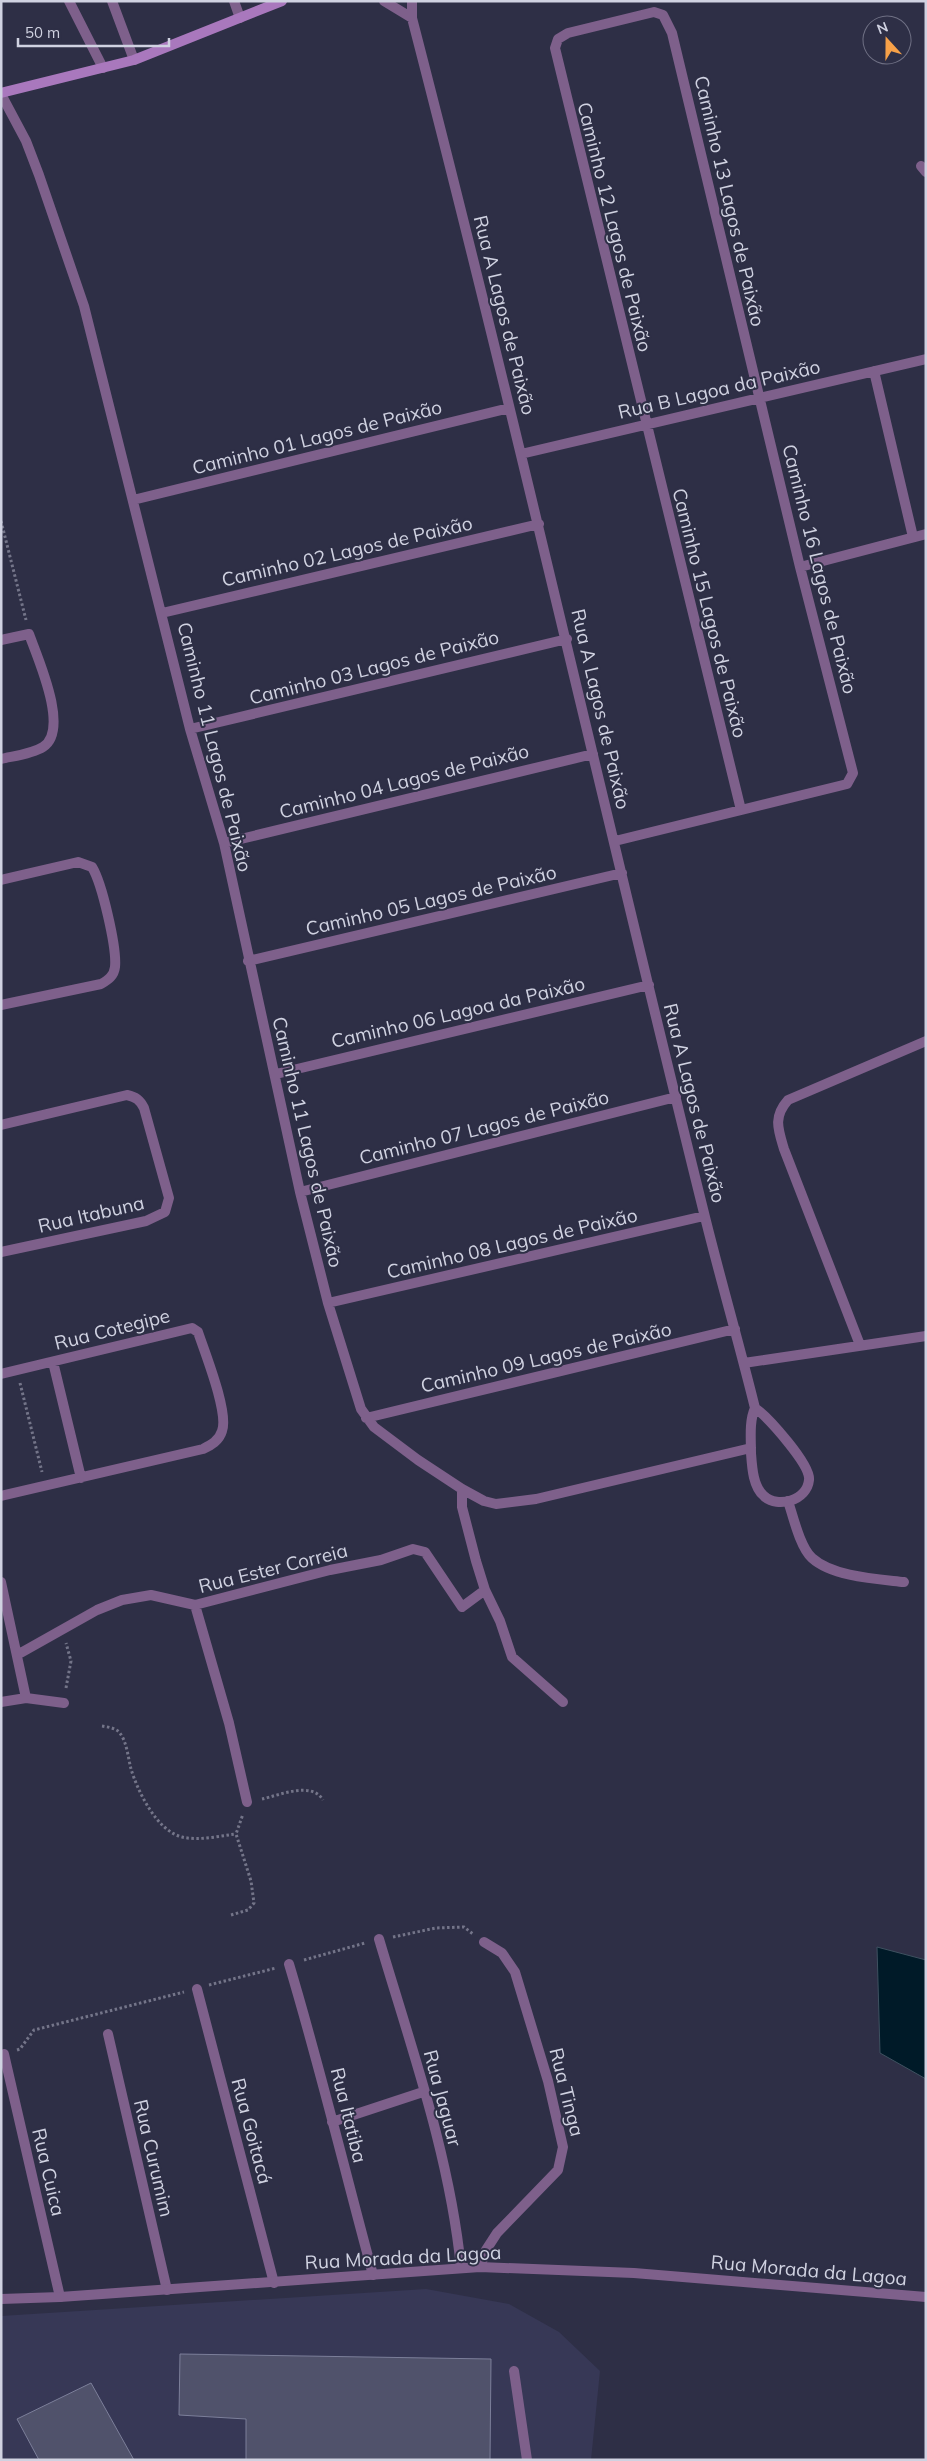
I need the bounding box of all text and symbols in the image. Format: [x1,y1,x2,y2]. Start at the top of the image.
scale bar [18,15,169,47]
north arrow [862,15,912,65]
text: N [874,18,891,38]
text: 50 m [25,23,60,42]
street label: Caminho 13 Lagos de Paixão [689,73,771,329]
street label: Caminho 12 Lagos de Paixão [572,100,658,354]
street label: Rua A Lagos de Paixão [469,213,541,417]
street label: Rua B Lagoa da Paixão [616,354,822,424]
street label: Caminho 01 Lagos de Paixão [190,394,444,480]
street label: Caminho 16 Lagos de Paixão [777,442,863,696]
street label: Caminho 15 Lagos de Paixão [667,486,753,740]
street label: Caminho 02 Lagos de Paixão [219,510,475,592]
street label: Rua A Lagos de Paixão [566,607,636,811]
street label: Caminho 11 Lagos de Paixão [172,620,258,874]
street label: Caminho 03 Lagos de Paixão [247,624,501,710]
street label: Caminho 04 Lagos de Paixão [277,738,531,824]
street label: Caminho 05 Lagos de Paixão [303,859,559,941]
street label: Caminho 06 Lagoa da Paixão [329,971,587,1053]
street label: Rua A Lagos de Paixão [659,1001,731,1205]
street label: Caminho 11 Lagos de Paixão [267,1014,349,1270]
street label: Caminho 07 Lagos de Paixão [357,1084,611,1170]
street label: Rua Itabuna [36,1190,146,1238]
street label: Caminho 08 Lagos de Paixão [384,1202,640,1284]
street label: Rua Cotegipe [52,1303,172,1355]
street label: Caminho 09 Lagos de Paixão [418,1316,674,1398]
street label: Rua Ester Correia [196,1538,350,1598]
street label: Rua Tinga [544,2045,590,2139]
street label: Rua Jaguar [419,2047,467,2149]
street label: Rua Itatiba [326,2065,372,2165]
street label: Rua Goitacá [226,2075,278,2187]
street label: Rua Curumim [129,2097,179,2219]
street label: Rua Cuica [27,2126,71,2218]
street label: Rua Morada da Lagoa [304,2240,502,2274]
street label: Rua Morada da Lagoa [710,2249,908,2291]

